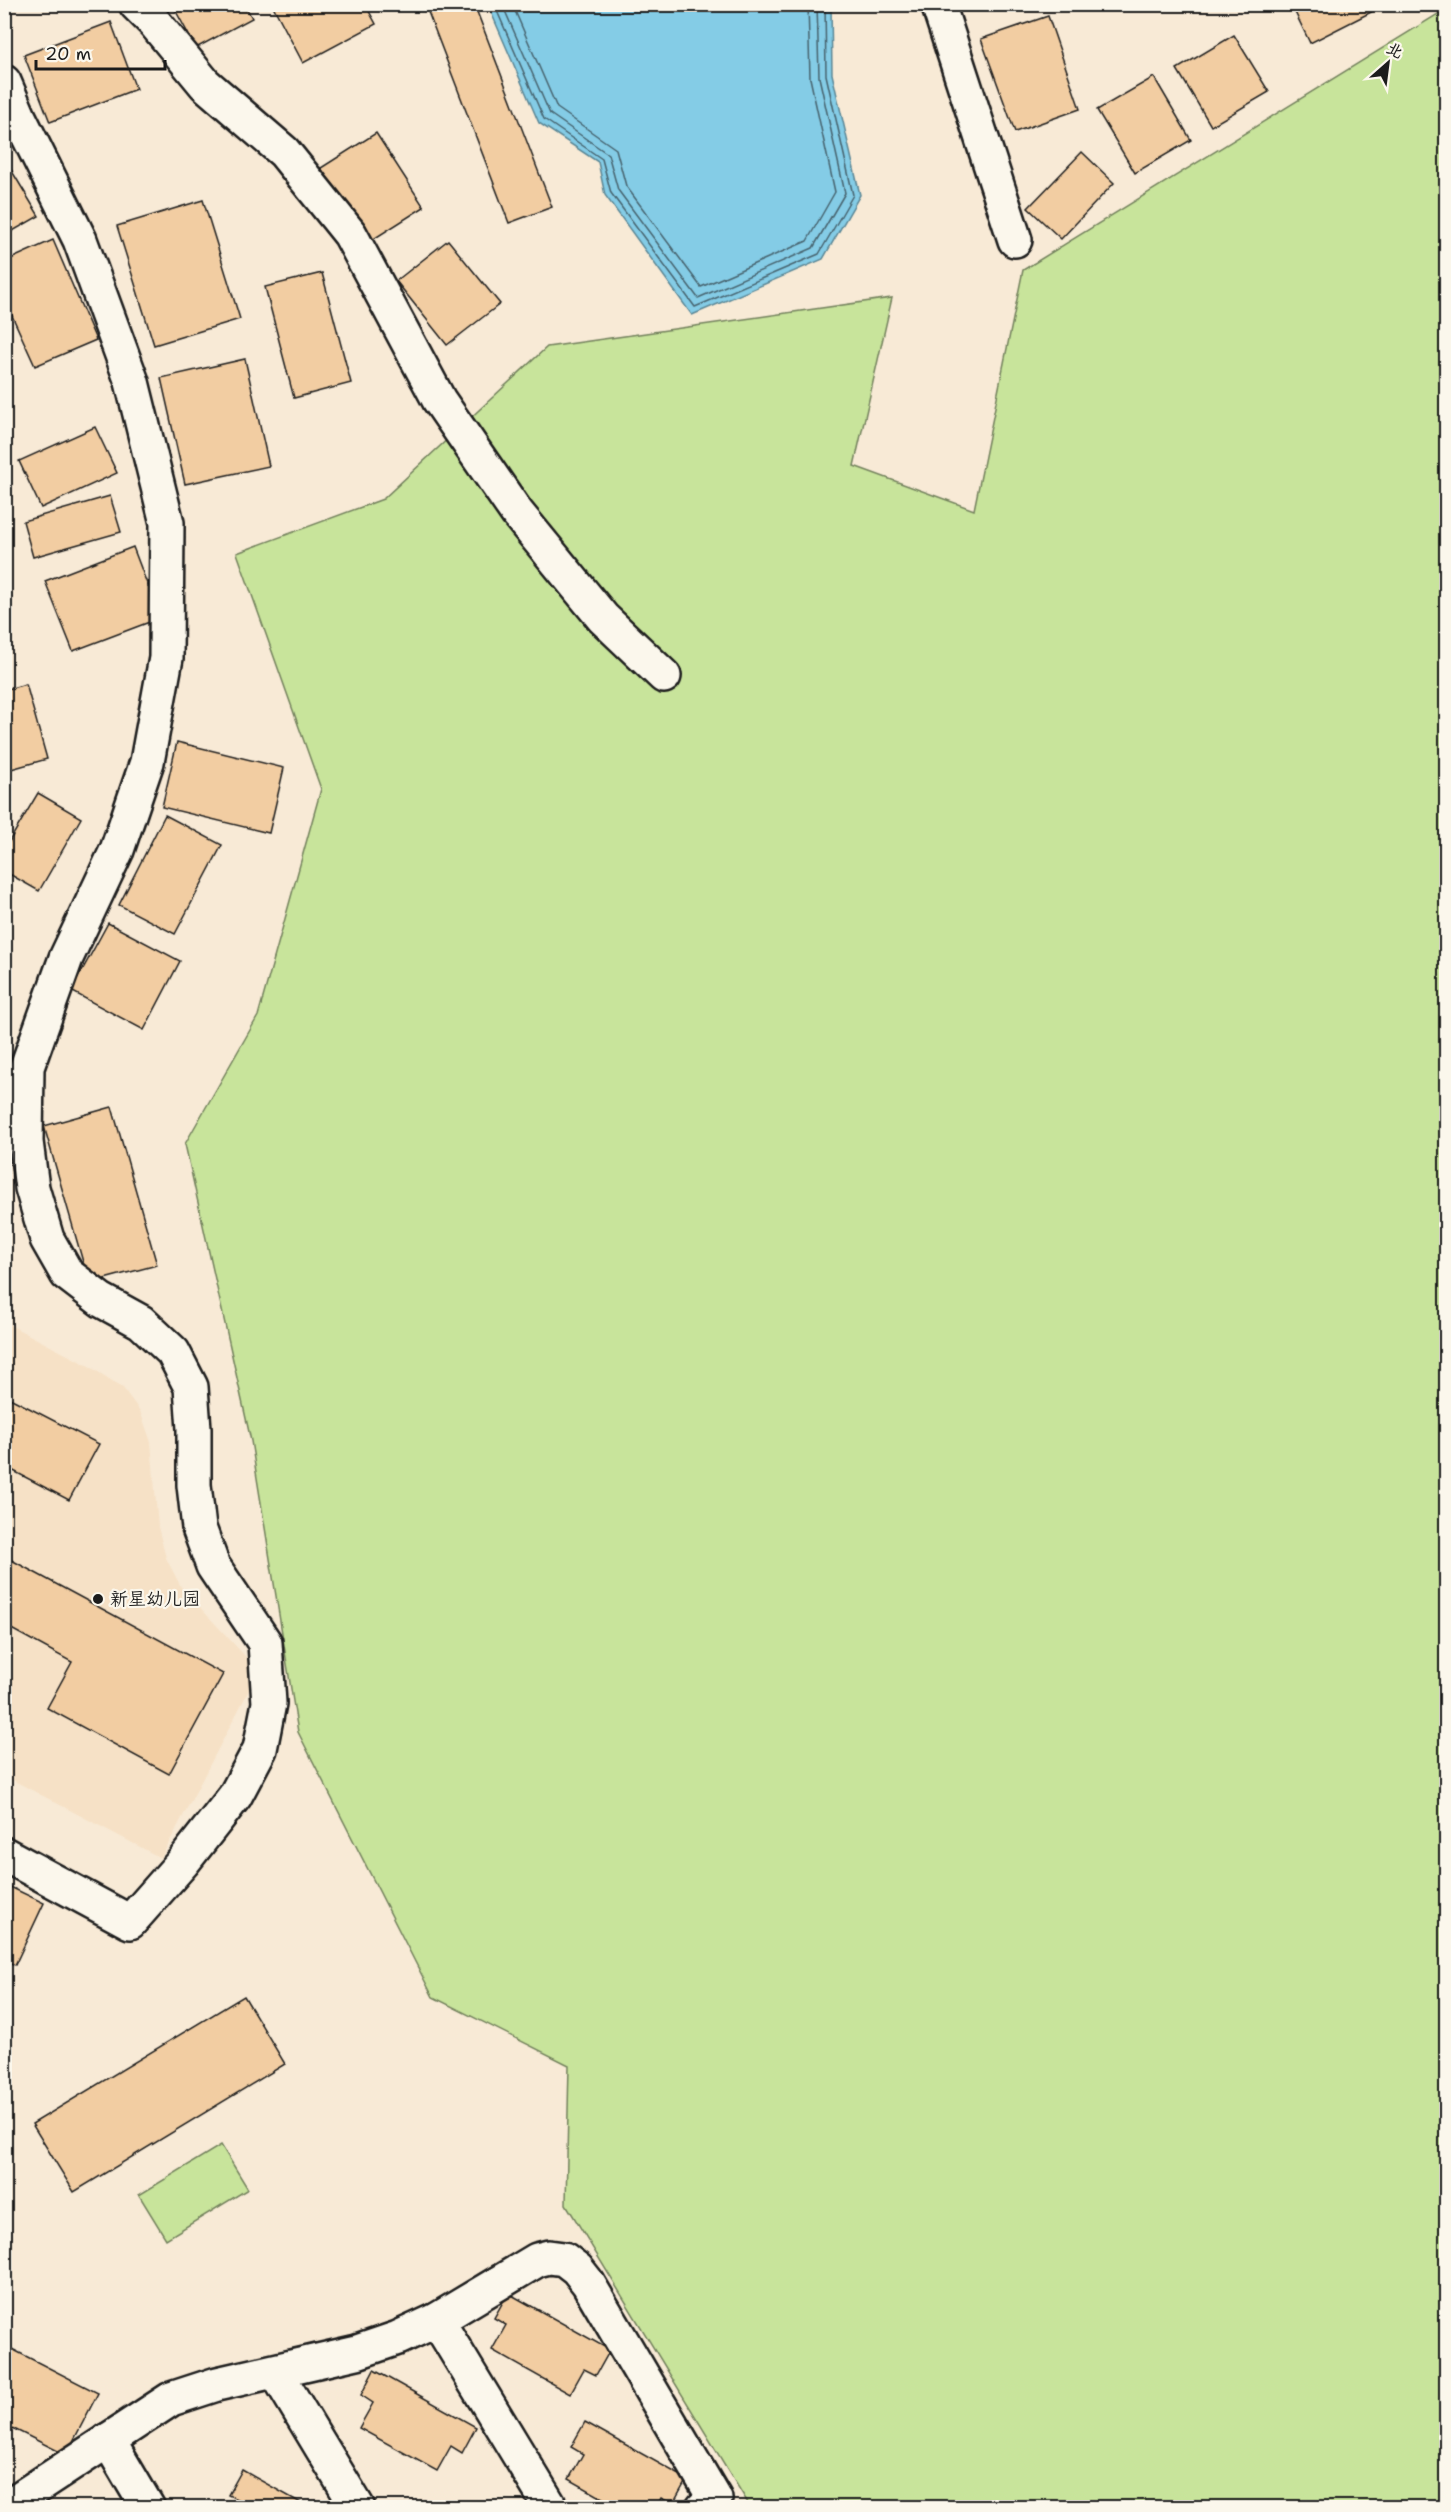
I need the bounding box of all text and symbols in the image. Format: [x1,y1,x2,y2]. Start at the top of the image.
scale bar [36,33,165,71]
north arrow [1358,33,1418,93]
text: 北 [1383,37,1407,63]
text: 20 m [45,42,91,66]
place label: 新星幼儿园 [110,1587,200,1611]
marker: 新星幼儿园 [91,1592,105,1606]

